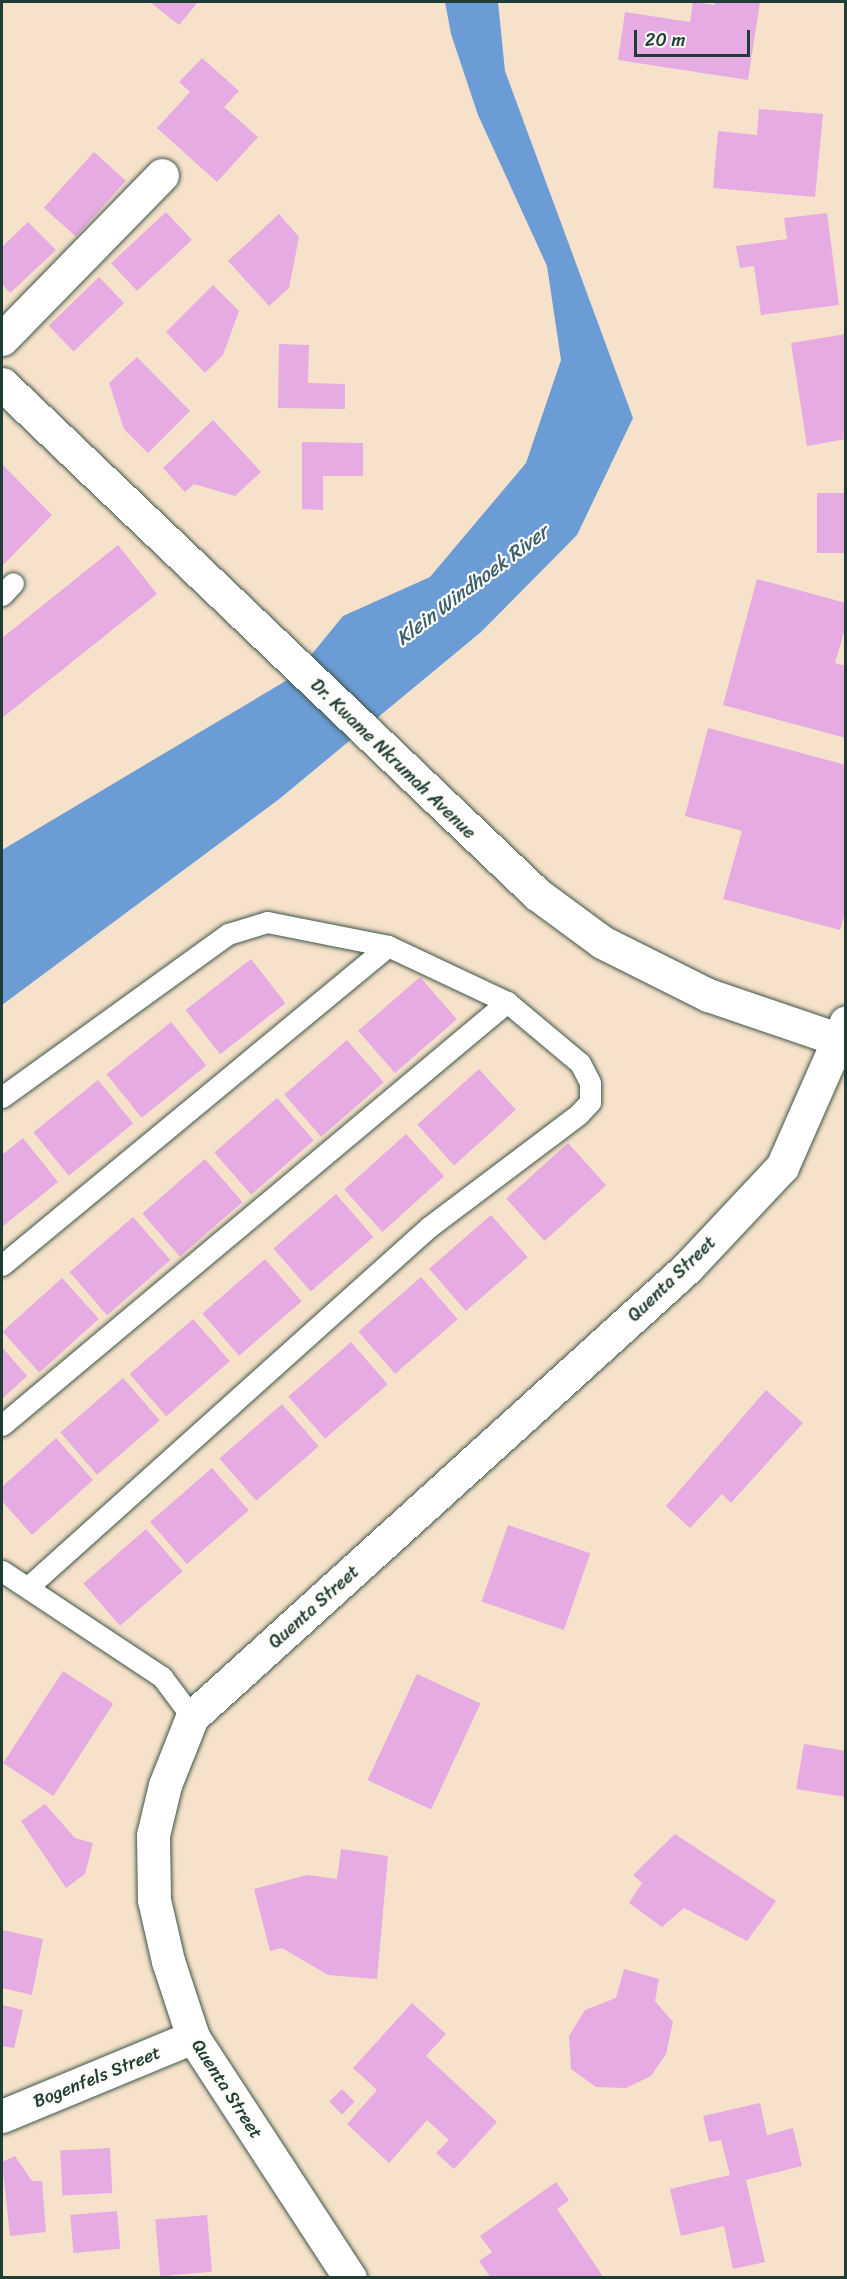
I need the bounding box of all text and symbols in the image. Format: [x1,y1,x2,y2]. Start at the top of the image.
scale bar [637,18,752,56]
text: 20 m [645,24,685,56]
water label: Klein Windhoek River [392,520,552,650]
street label: Dr. Kwame Nkrumah Avenue [306,675,480,843]
street label: Quenta Street [623,1232,721,1326]
street label: Quenta Street [264,1561,364,1653]
street label: Quenta Street [187,2035,267,2143]
street label: Bogenfels Street [30,2042,164,2112]

